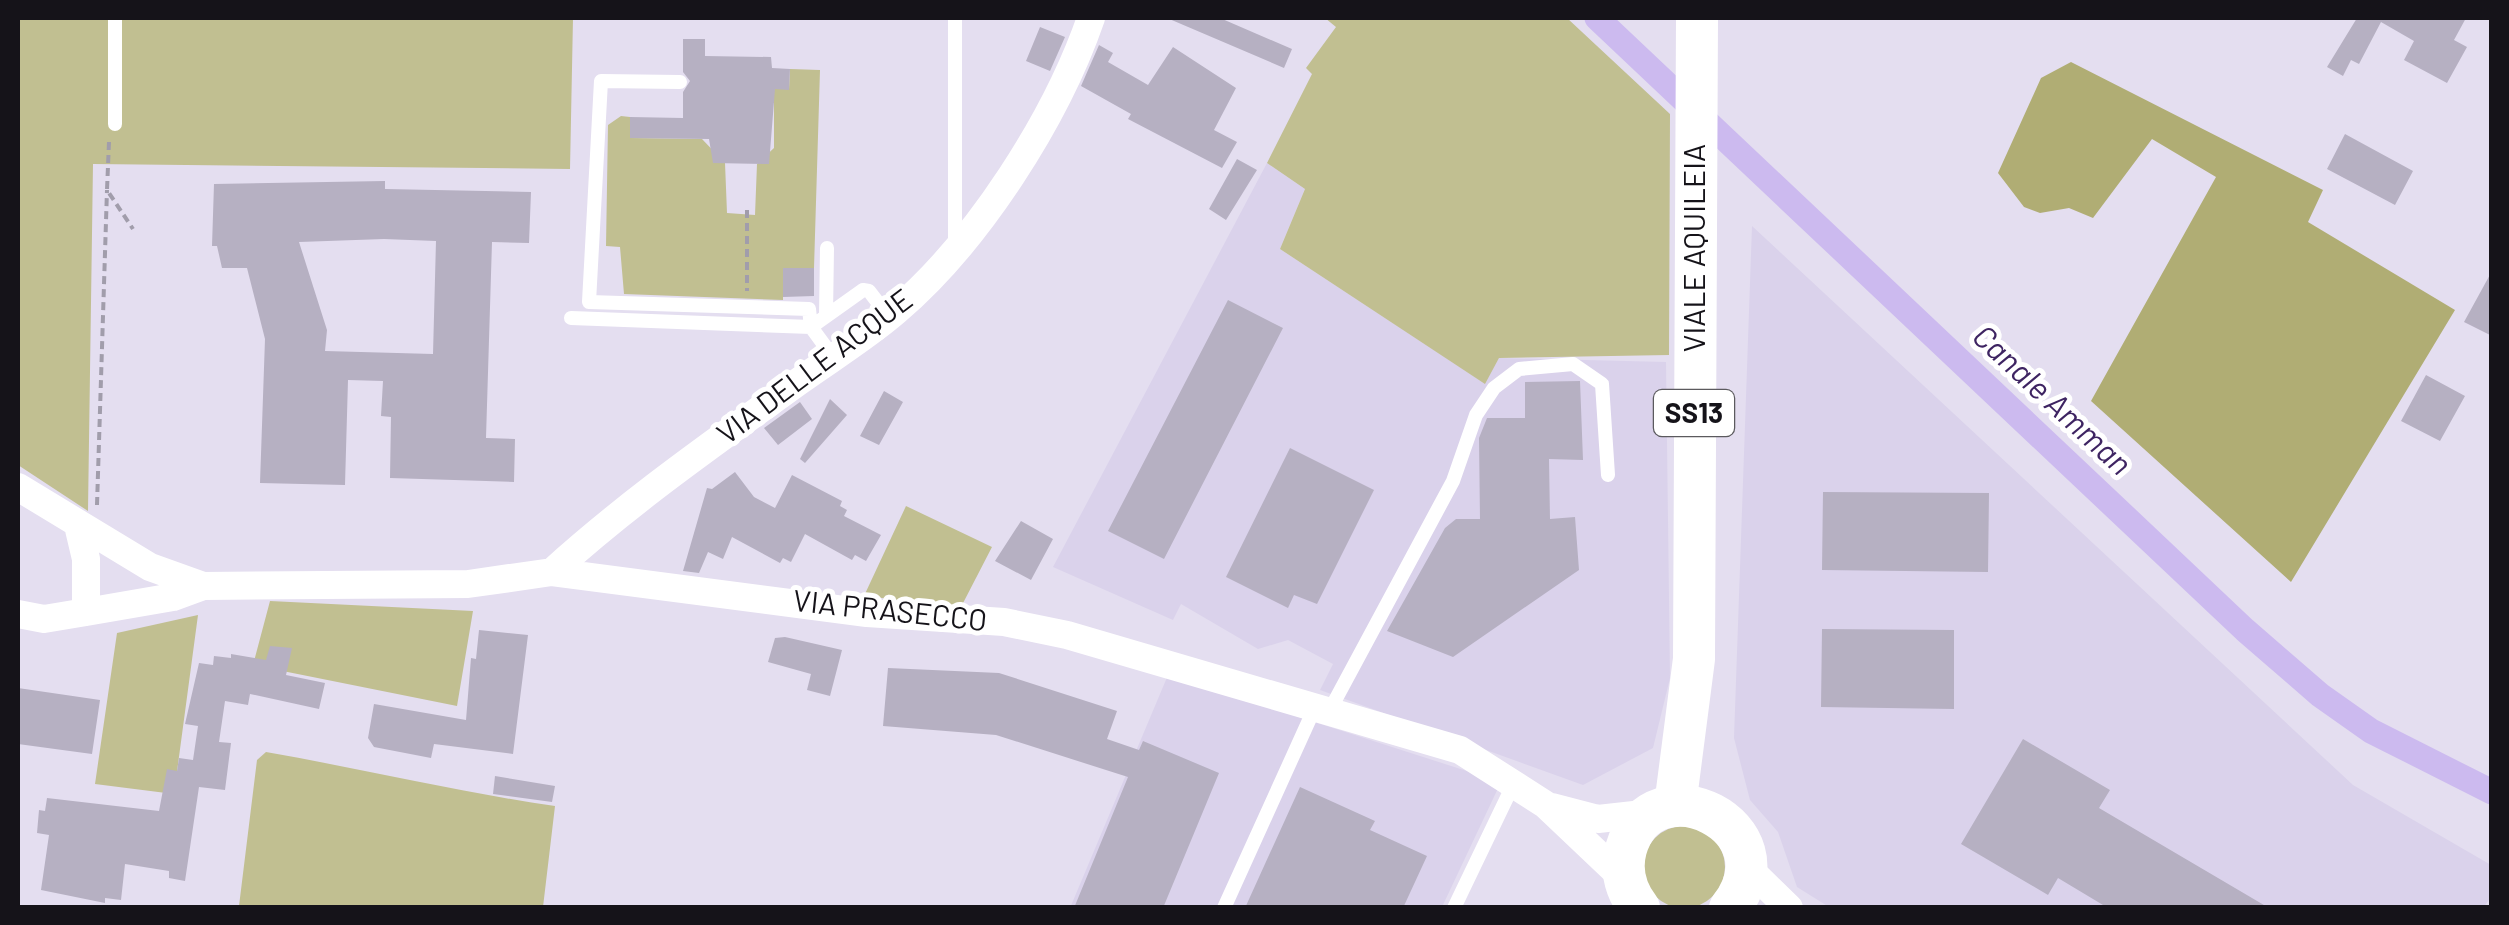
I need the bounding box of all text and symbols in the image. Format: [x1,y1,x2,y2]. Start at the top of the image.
street label: VIALE AQUILEIA [1675,144,1711,352]
street label: VIA DELLE ACQUE [709,280,919,451]
water label: Canale Amman [1966,315,2141,482]
road number: SS13 [1654,390,1734,436]
street label: VIA PRASECCO [791,581,989,637]

